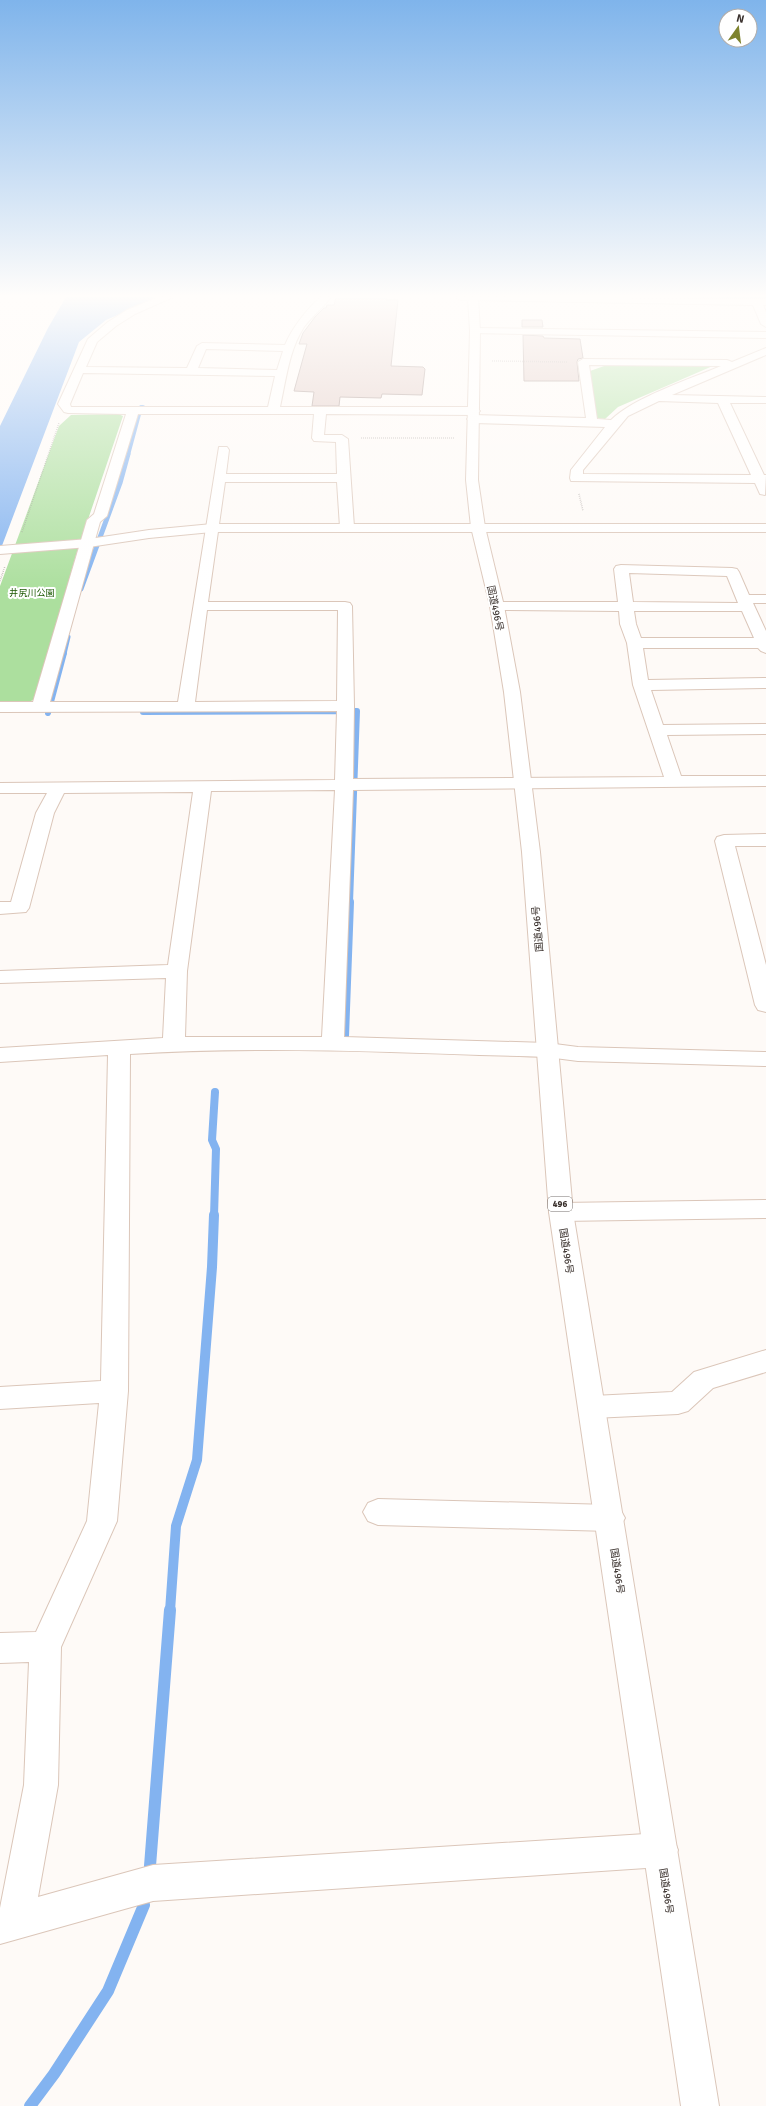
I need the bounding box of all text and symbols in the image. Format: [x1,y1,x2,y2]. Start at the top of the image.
north arrow [718,8,758,48]
text: N [735,12,746,26]
street label: 国道496号 [484,584,506,632]
park label: 井尻川公園 [9,588,55,599]
street label: 国道496号 [530,905,546,952]
road number: 496 [548,1197,572,1211]
street label: 国道496号 [556,1227,576,1275]
street label: 国道496号 [607,1547,627,1595]
street label: 国道496号 [656,1867,676,1915]

